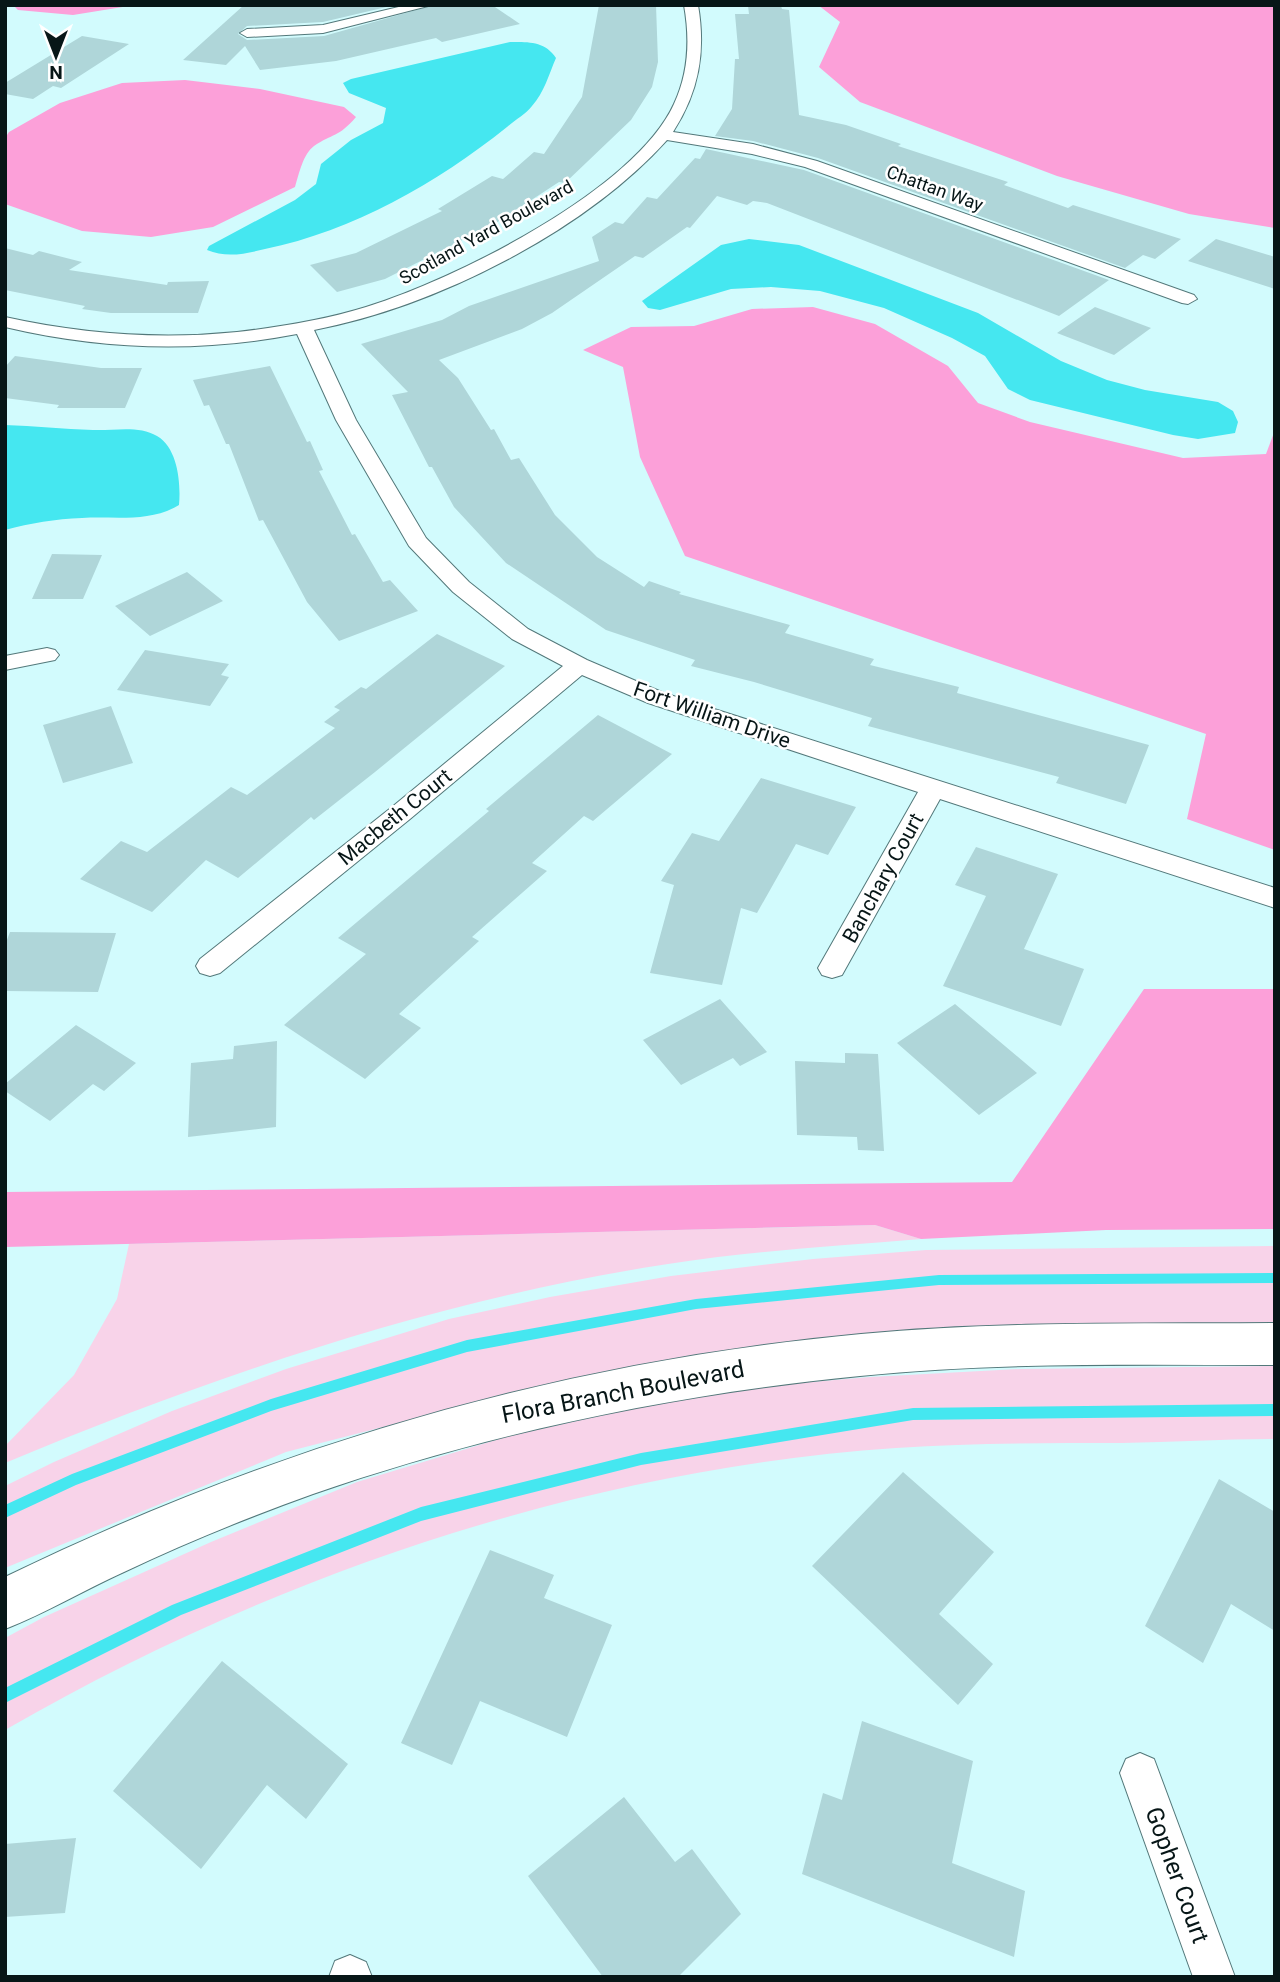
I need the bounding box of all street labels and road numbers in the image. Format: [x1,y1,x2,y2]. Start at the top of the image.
street label: Chattan Way [884,161,987,215]
street label: Scotland Yard Boulevard [396,176,576,288]
street label: Fort William Drive [630,677,794,753]
street label: Macbeth Court [333,764,457,870]
street label: Banchary Court [838,809,929,947]
street label: Flora Branch Boulevard [499,1355,747,1429]
street label: Gopher Court [1139,1803,1215,1947]

